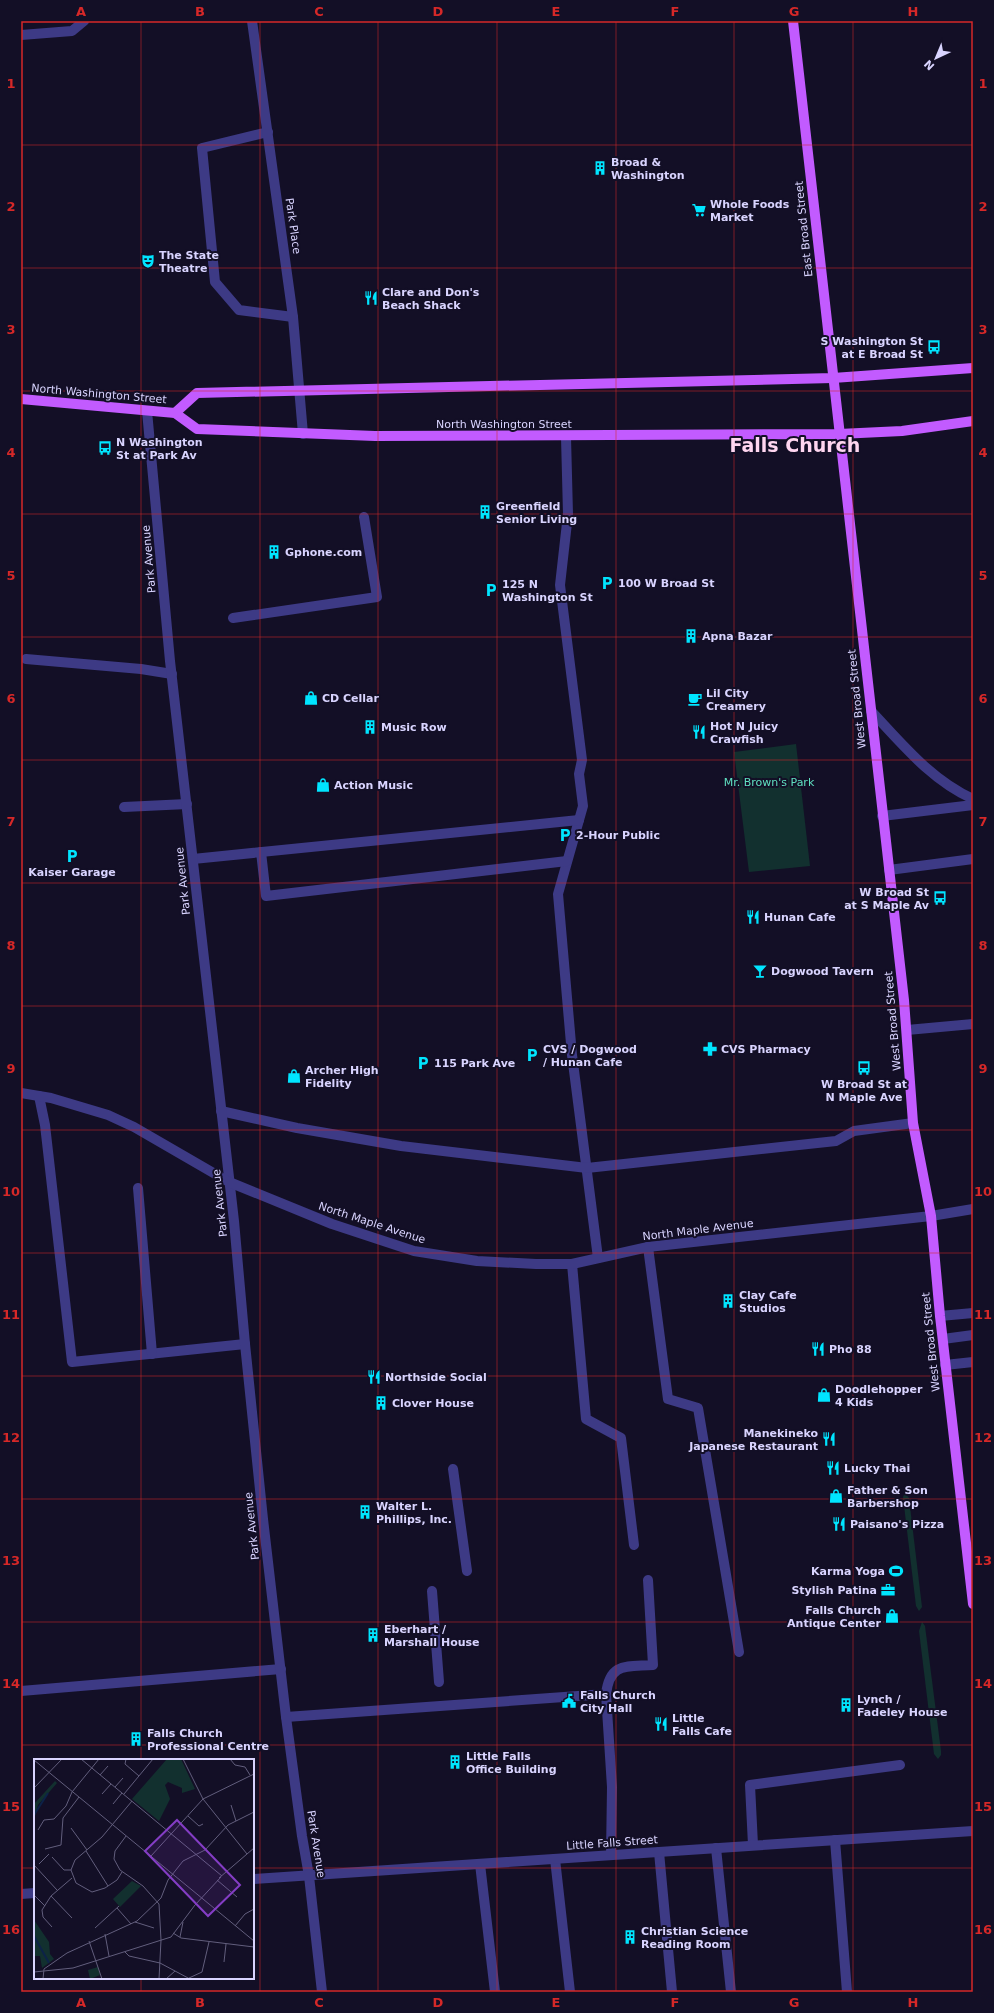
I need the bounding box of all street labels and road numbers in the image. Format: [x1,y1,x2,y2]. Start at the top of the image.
street label: East Broad Street [792,180,816,278]
street label: Park Place [283,197,303,255]
street label: North Washington Street [31,382,168,406]
street label: North Washington Street [436,418,573,431]
street label: Park Avenue [140,524,158,594]
street label: West Broad Street [845,648,869,749]
street label: Park Avenue [173,846,193,916]
street label: West Broad Street [882,970,904,1071]
street label: Park Avenue [210,1168,230,1238]
street label: North Maple Avenue [317,1200,427,1247]
street label: North Maple Avenue [642,1217,754,1243]
street label: West Broad Street [919,1291,943,1392]
street label: Park Avenue [242,1491,262,1561]
street label: Park Avenue [304,1809,328,1879]
street label: Little Falls Street [566,1833,659,1853]

